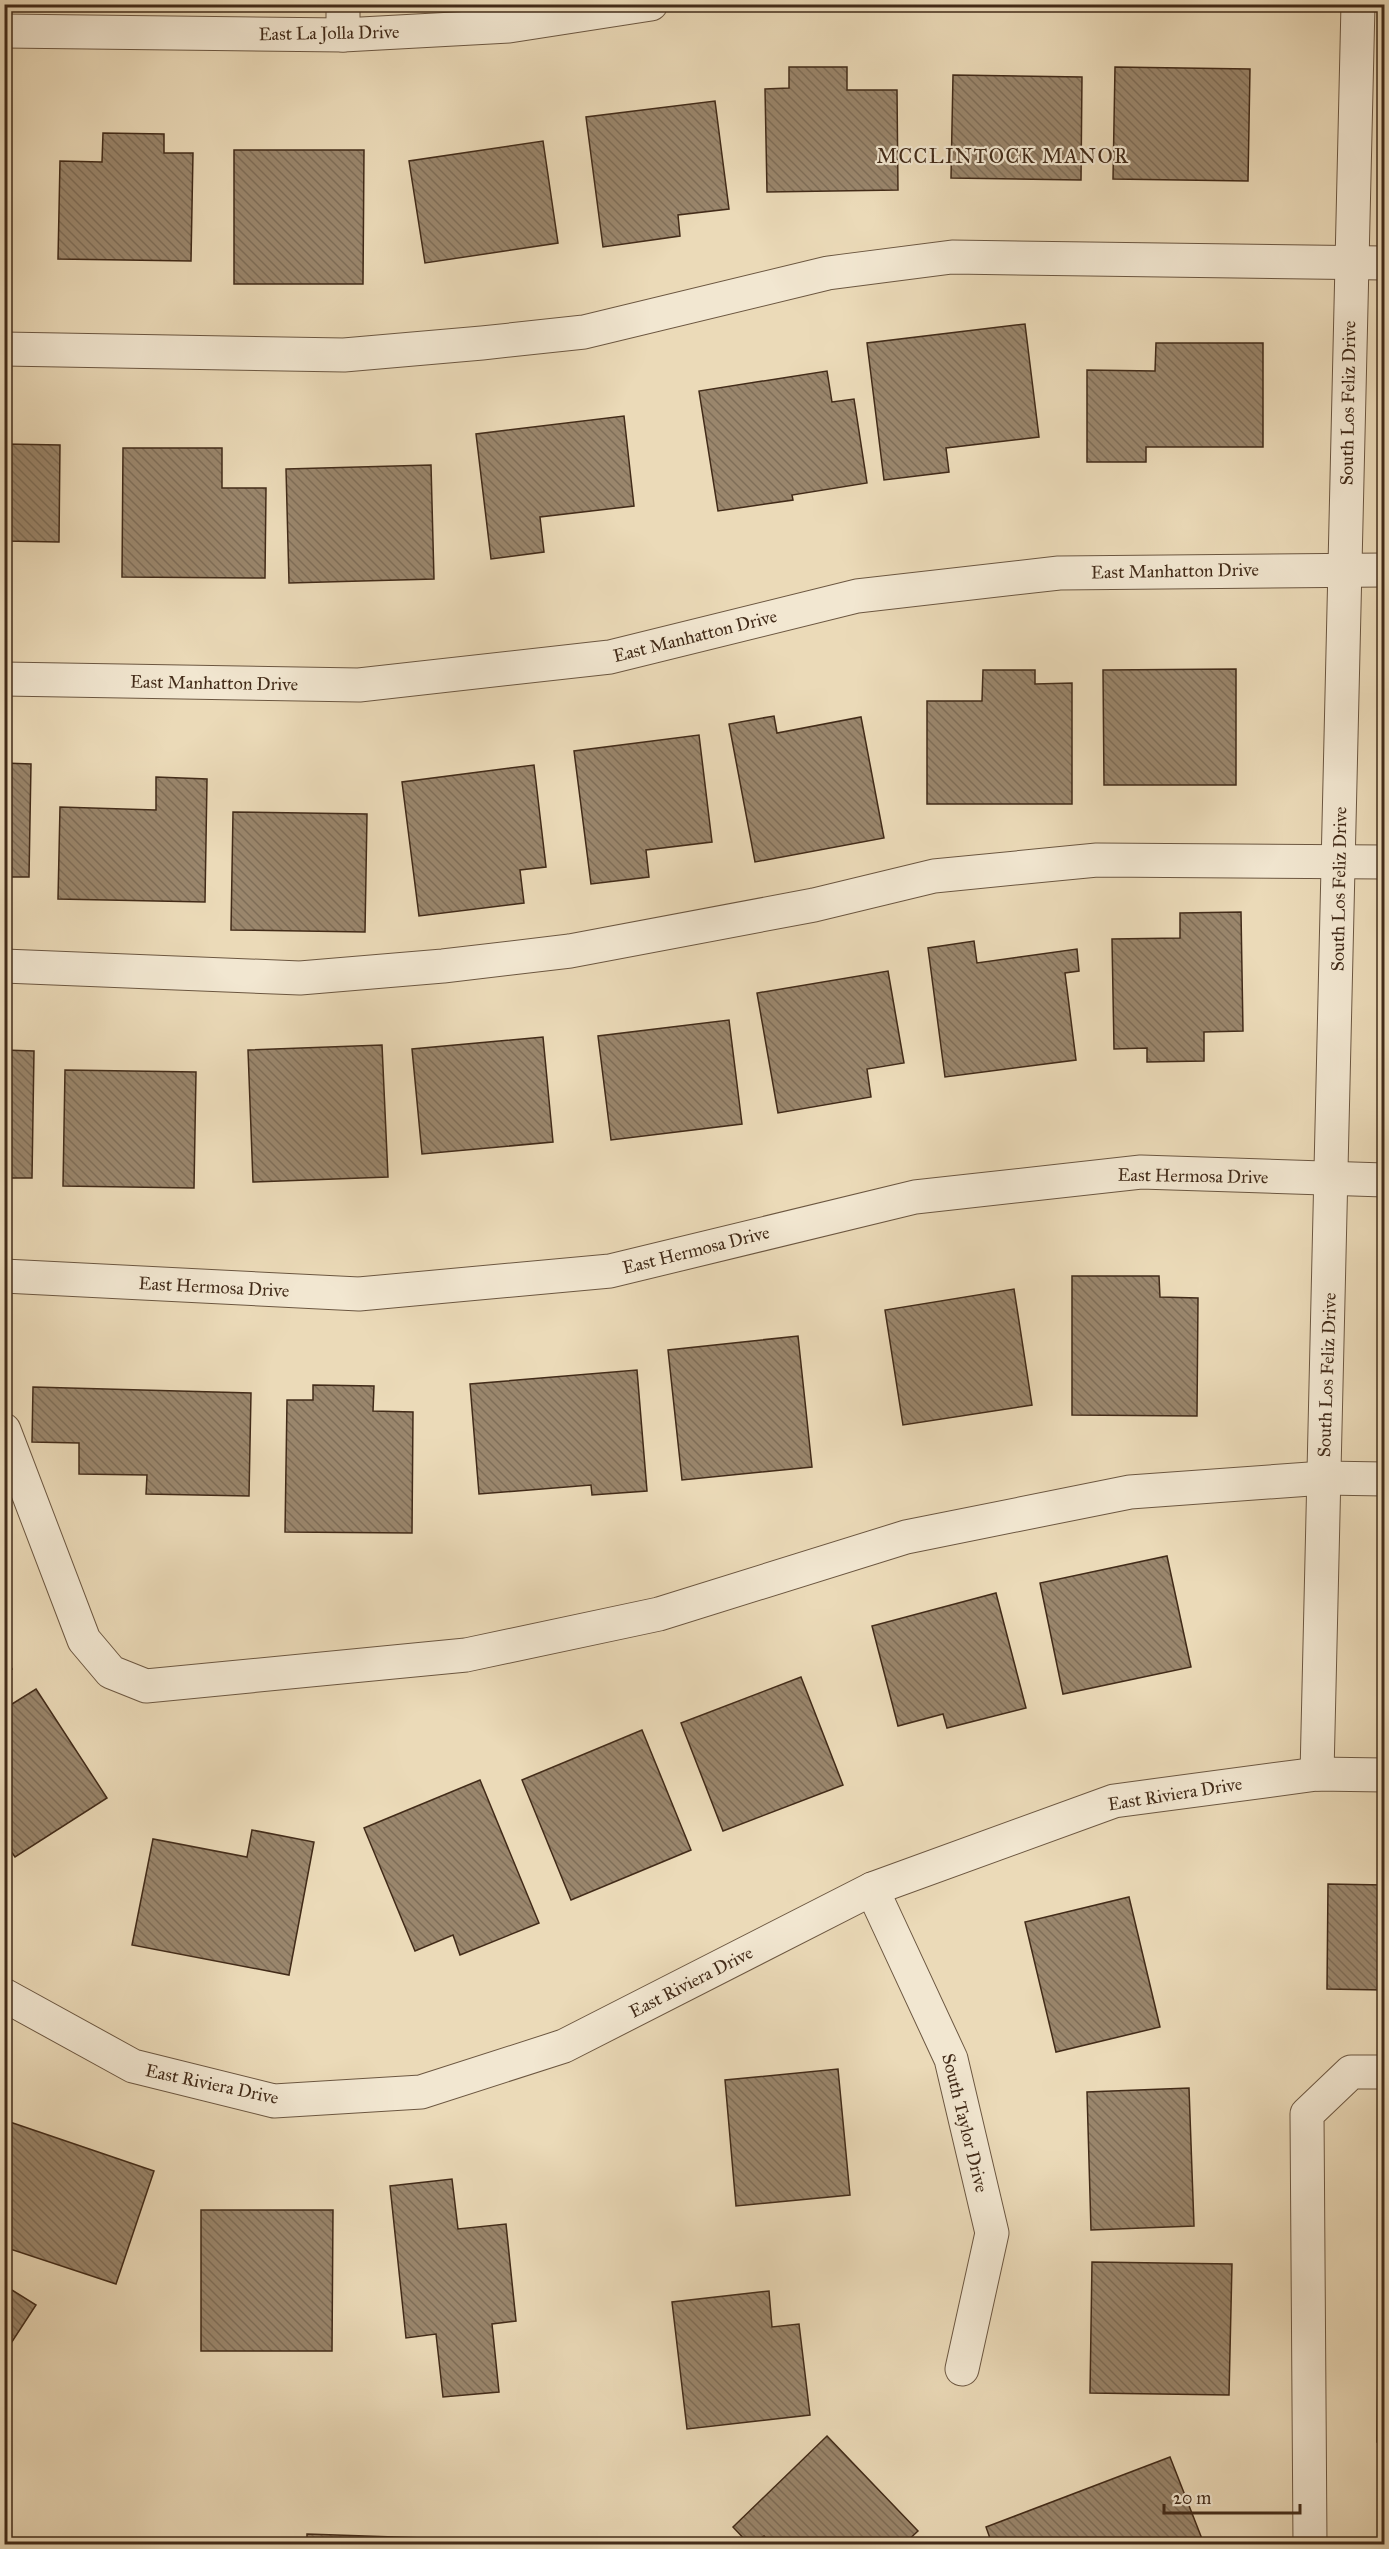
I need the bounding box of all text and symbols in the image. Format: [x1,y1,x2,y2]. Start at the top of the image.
street label: East La Jolla Drive [258,21,400,46]
district label: MCCLINTOCK MANOR [876,144,1130,168]
street label: South Los Feliz Drive [1336,320,1360,486]
street label: East Manhatton Drive [1091,559,1259,583]
street label: East Manhatton Drive [611,605,779,667]
street label: East Manhatton Drive [130,671,298,695]
street label: South Los Feliz Drive [1327,806,1351,972]
street label: East Hermosa Drive [1117,1164,1269,1188]
street label: East Hermosa Drive [620,1221,772,1279]
street label: East Hermosa Drive [138,1272,290,1302]
street label: South Los Feliz Drive [1313,1292,1341,1458]
street label: East Riviera Drive [1106,1773,1244,1815]
street label: East Riviera Drive [626,1941,756,2023]
street label: South Taylor Drive [937,2051,993,2195]
street label: East Riviera Drive [143,2059,281,2109]
scale bar [1164,2477,1300,2515]
text: 20 m [1173,2487,1211,2509]

